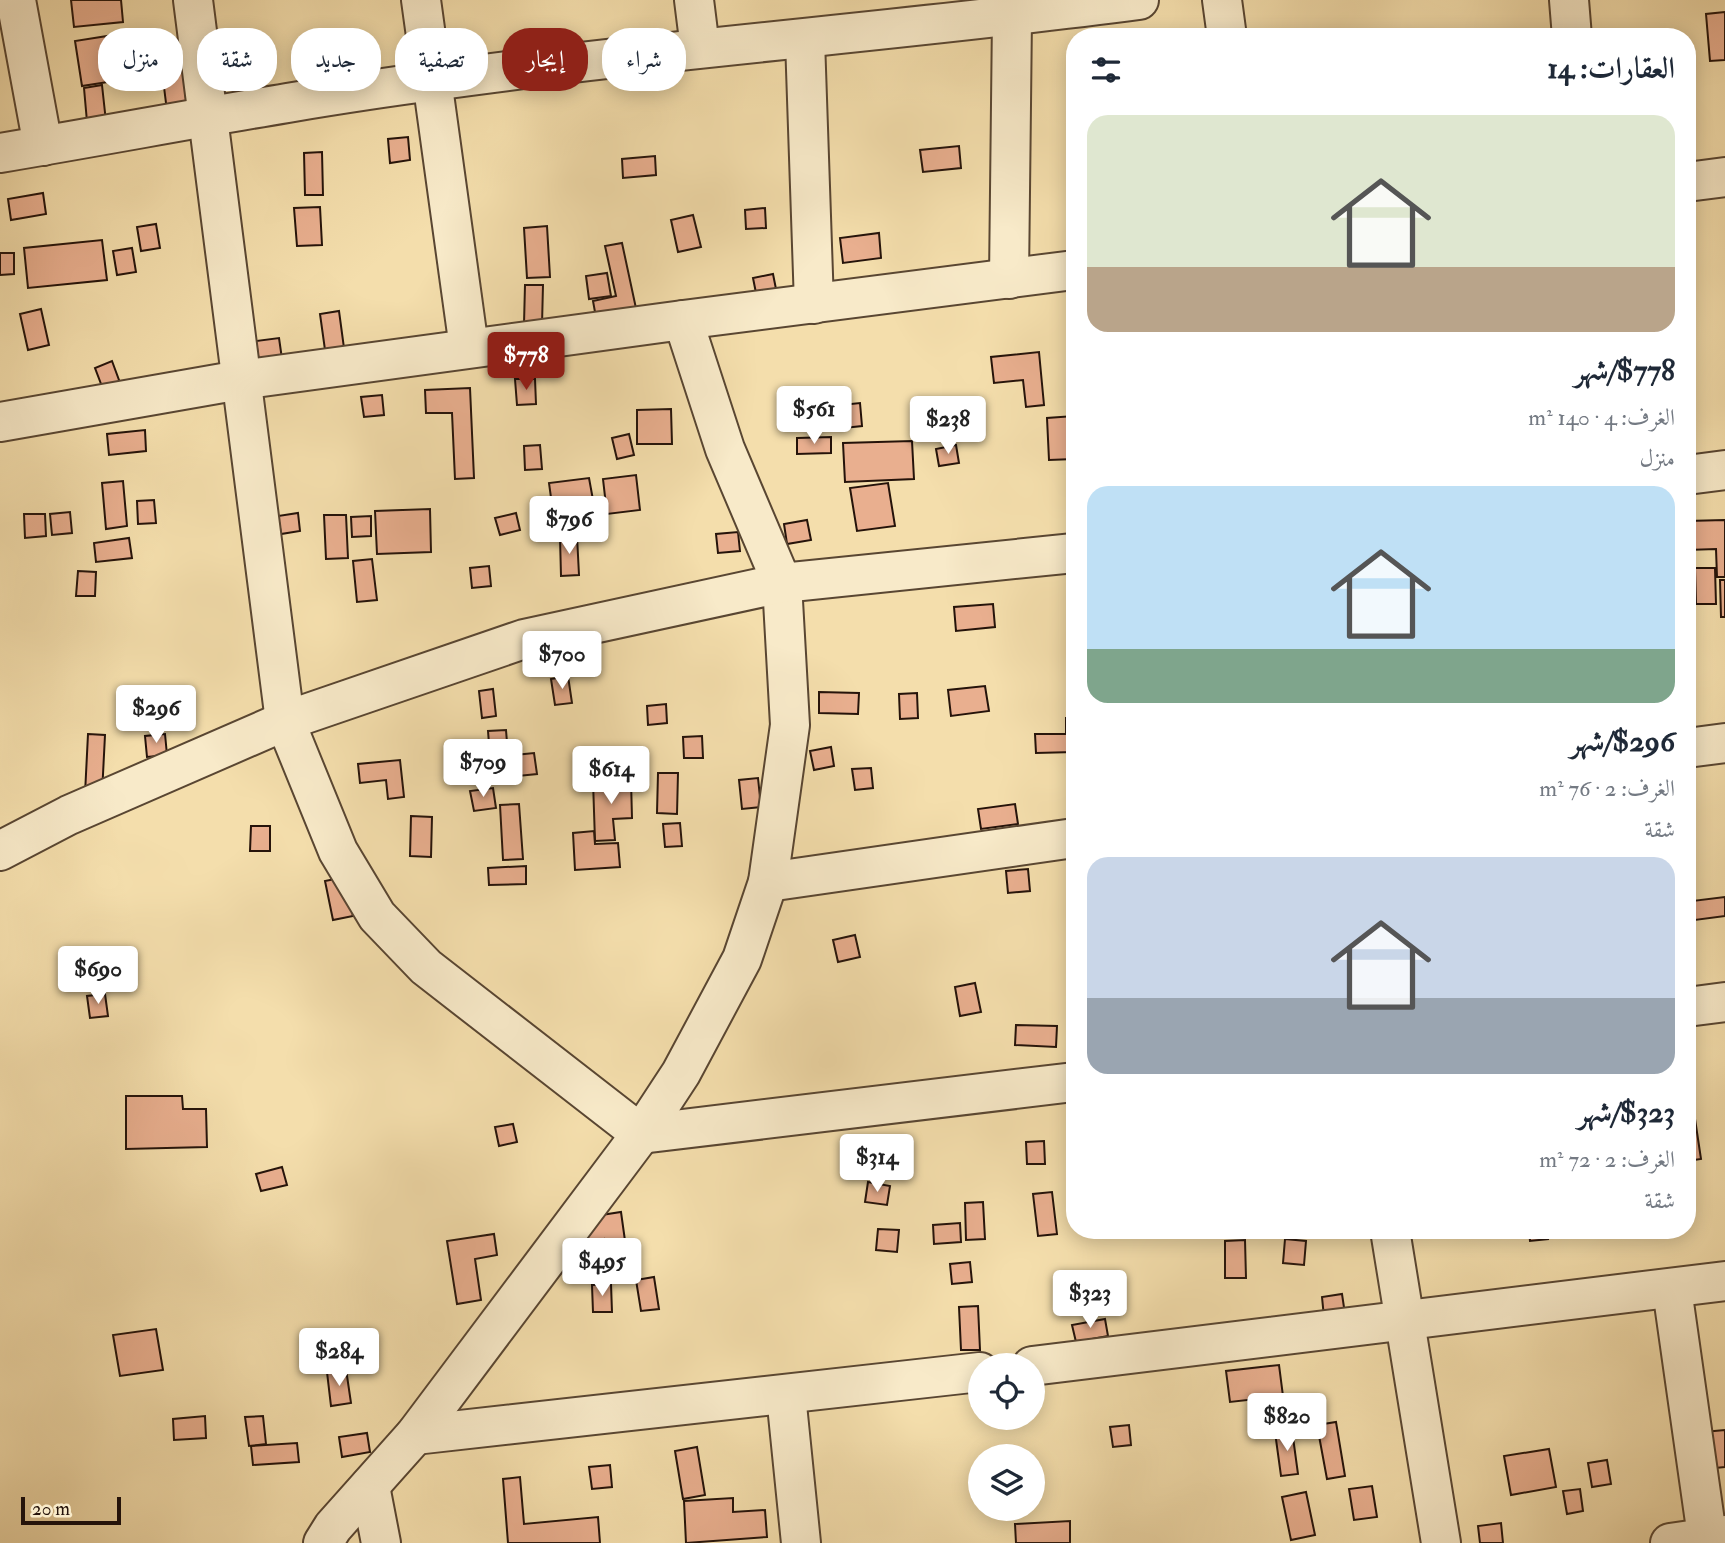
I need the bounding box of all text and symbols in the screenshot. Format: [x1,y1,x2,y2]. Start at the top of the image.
chip: منزل [98,28,183,91]
chip: شقة [197,28,277,91]
chip: جديد [291,28,381,91]
chip: تصفية [395,28,488,91]
chip: إيجار [502,28,588,91]
chip: شراء [602,28,686,91]
text: العقارات: 14 [1547,50,1675,87]
icon: filters [1087,51,1125,89]
icon: home [1318,160,1444,286]
pin: $778 [485,332,567,392]
text: $778 [504,340,548,369]
text: $778/شهر [1574,352,1675,389]
pin: $561 [773,386,855,446]
text: $561 [793,394,835,423]
pin: $238 [907,396,989,456]
text: الغرف: 4 · 140 m² [1528,403,1675,432]
text: $238 [926,404,970,433]
text: منزل [1640,444,1675,473]
pin: $796 [528,496,610,556]
text: $796 [546,504,592,533]
icon: home [1318,531,1444,657]
pin: $700 [521,632,603,691]
text: $700 [538,639,586,668]
pin: $296 [115,686,197,745]
text: $296 [132,693,180,722]
text: $296/شهر [1570,723,1675,760]
pin: $709 [442,740,524,799]
pin: $614 [570,746,652,806]
text: $709 [459,747,507,776]
text: $614 [588,754,634,783]
text: الغرف: 2 · 76 m² [1539,774,1675,803]
text: شقة [1645,815,1675,844]
icon: home [1318,902,1444,1028]
pin: $690 [57,946,139,1006]
text: $690 [74,954,122,983]
text: $323/شهر [1578,1094,1675,1131]
pin: $314 [836,1134,918,1194]
text: $314 [856,1142,898,1171]
text: الغرف: 2 · 72 m² [1539,1145,1675,1174]
text: شقة [1645,1186,1675,1215]
pin: $495 [561,1238,643,1298]
text: $495 [578,1246,626,1275]
pin: $323 [1049,1270,1131,1330]
text: $323 [1069,1278,1111,1307]
pin: $284 [298,1328,380,1388]
text: $284 [315,1336,363,1365]
map controls [968,1353,1045,1521]
button: locate [968,1353,1045,1430]
pin: $820 [1246,1394,1328,1453]
text: $820 [1263,1401,1311,1430]
button: layers [968,1444,1045,1521]
scale bar [21,1494,121,1526]
text: 20 m [32,1497,70,1521]

